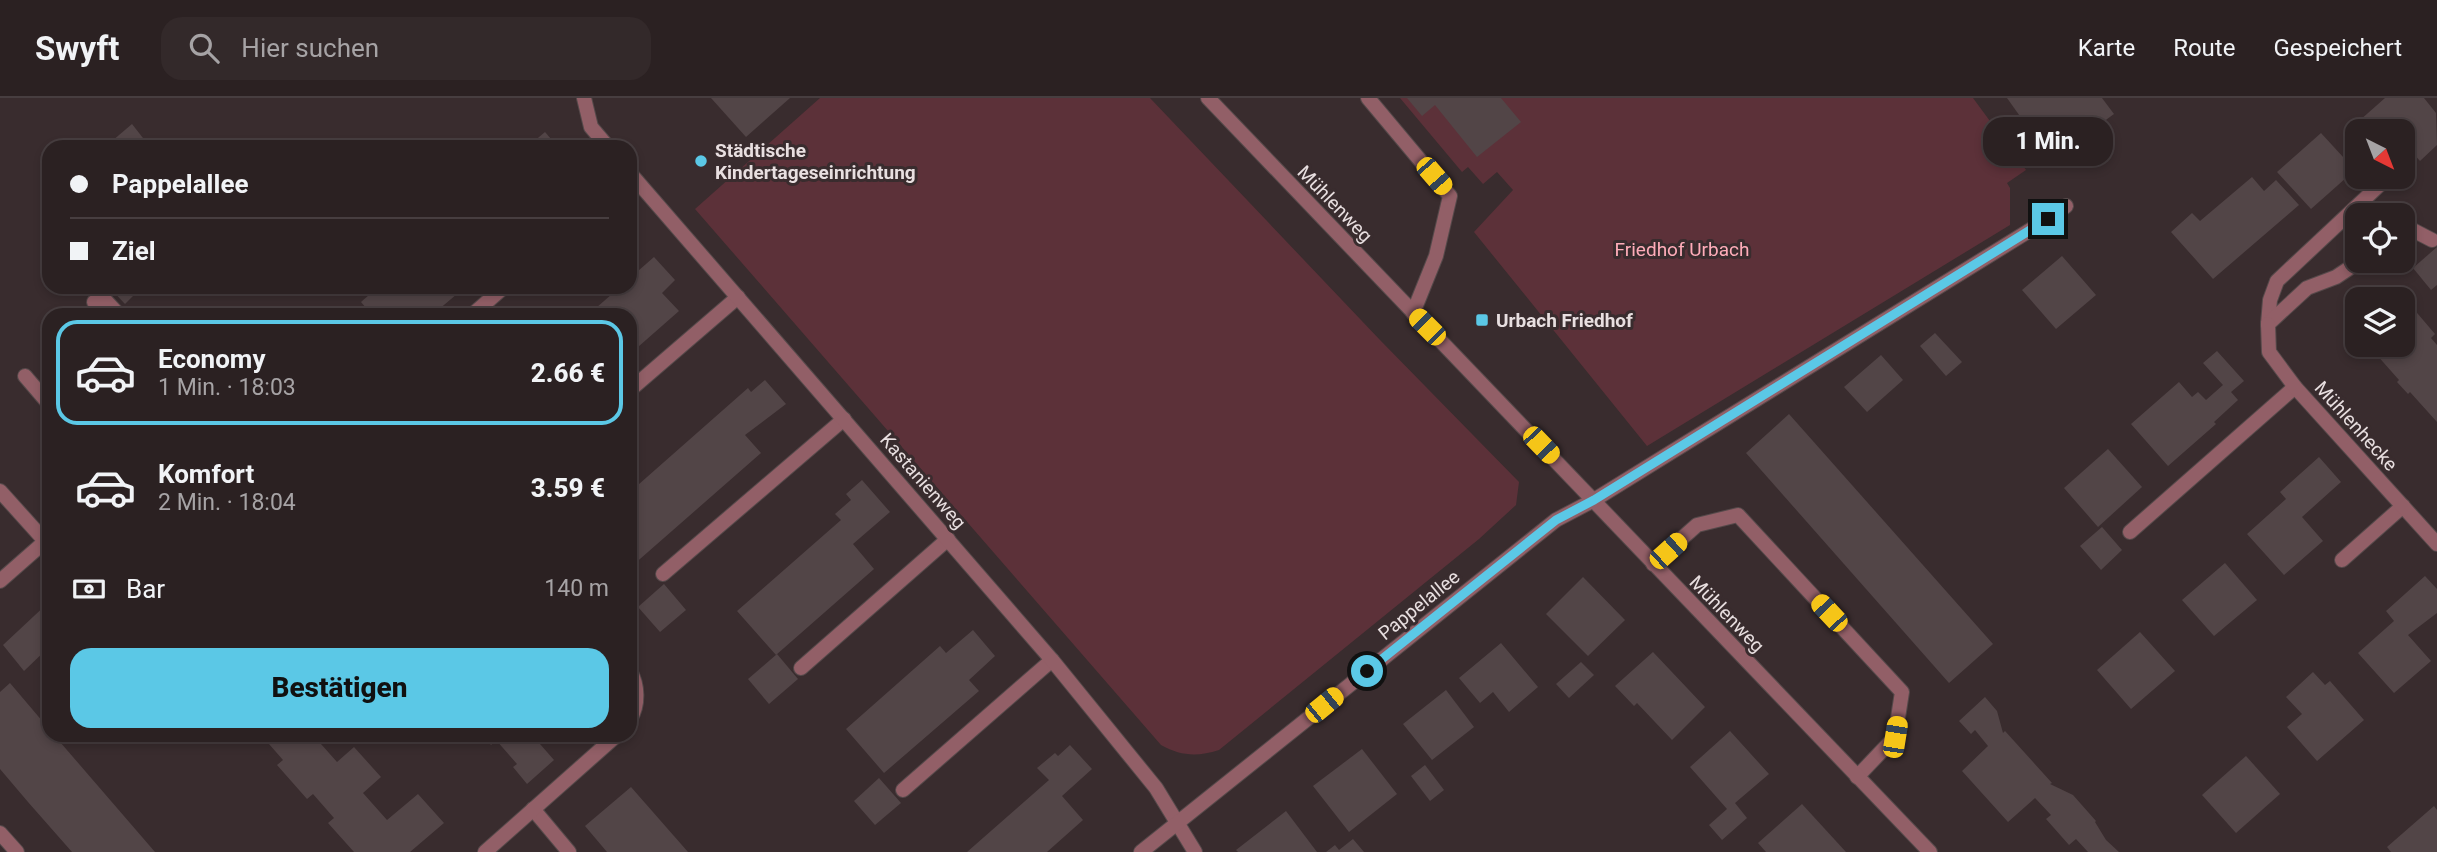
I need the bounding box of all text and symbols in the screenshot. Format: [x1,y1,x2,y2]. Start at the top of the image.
search box [161,17,651,80]
text: Swyft [35,29,119,68]
icon: search [185,29,223,67]
text: Hier suchen [241,33,379,63]
text: Karte [2078,34,2135,62]
text: Route [2173,34,2235,62]
text: Gespeichert [2273,34,2402,62]
callout: 1 Min. [1983,117,2113,166]
north arrow [2345,119,2415,189]
map controls [2345,119,2415,357]
text: 1 Min. [2015,128,2081,155]
place label: Städtische Kindertageseinrichtung [715,139,916,184]
marker: Städtische Kindertageseinrichtung [693,153,709,169]
car [1413,153,1456,199]
street label: Mühlenweg [1293,161,1377,247]
text: Pappelallee [112,169,248,199]
route end [2032,203,2064,235]
button: locate [2345,203,2415,273]
text: Ziel [112,236,156,266]
park label: Friedhof Urbach [1615,238,1749,261]
button: layers [2345,287,2415,357]
car [1405,305,1450,349]
place label: Urbach Friedhof [1496,309,1633,332]
marker: Urbach Friedhof [1474,312,1490,328]
icon: car [74,341,137,404]
text: Economy [158,344,265,374]
text: 2.66 € [531,358,605,388]
text: 1 Min. · 18:03 [158,374,296,401]
street label: Mühlenhecke [2310,376,2402,476]
car [1519,423,1564,467]
street label: Kastanienweg [875,428,971,534]
icon: car [74,456,137,519]
text: Komfort [158,459,254,489]
text: 3.59 € [531,473,605,503]
text: 2 Min. · 18:04 [158,489,296,516]
car [1646,529,1691,573]
street label: Pappelallee [1374,565,1464,645]
icon: cash [70,570,108,608]
street label: Mühlenweg [1685,571,1769,657]
text: Bar [126,574,165,604]
text: 140 m [544,575,609,602]
car [1807,590,1852,636]
button: Bestätigen [70,648,609,728]
route start [1351,655,1383,687]
car [1302,684,1347,726]
car [1882,715,1909,759]

